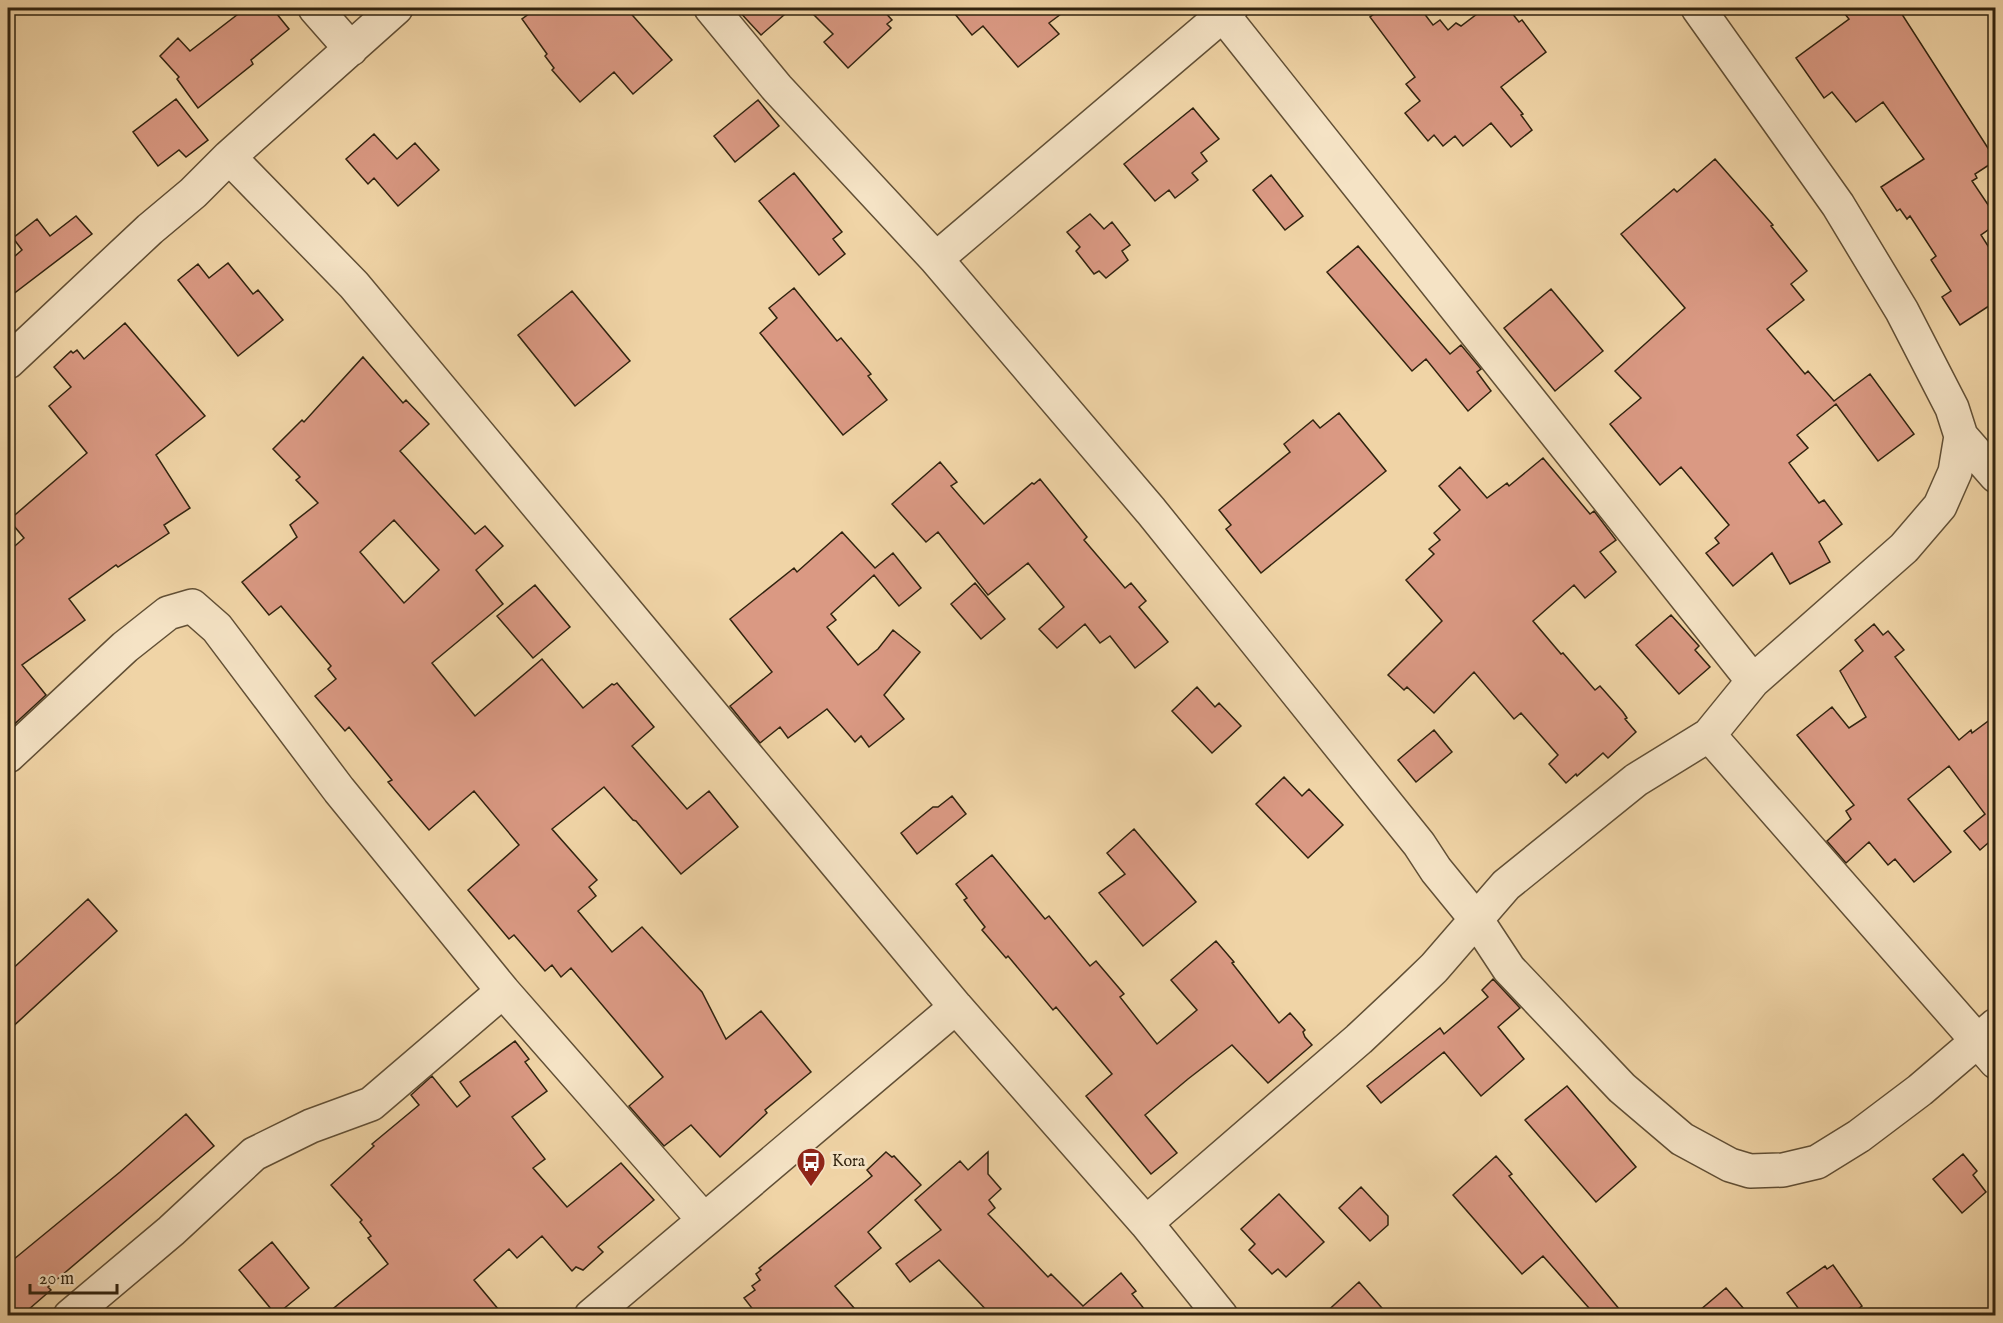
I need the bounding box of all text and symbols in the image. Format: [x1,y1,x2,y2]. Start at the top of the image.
bus stop icon: Kora [795,1146,827,1188]
place label: Kora [832,1152,865,1172]
scale bar [30,1257,117,1295]
text: 20 m [39,1268,74,1291]

